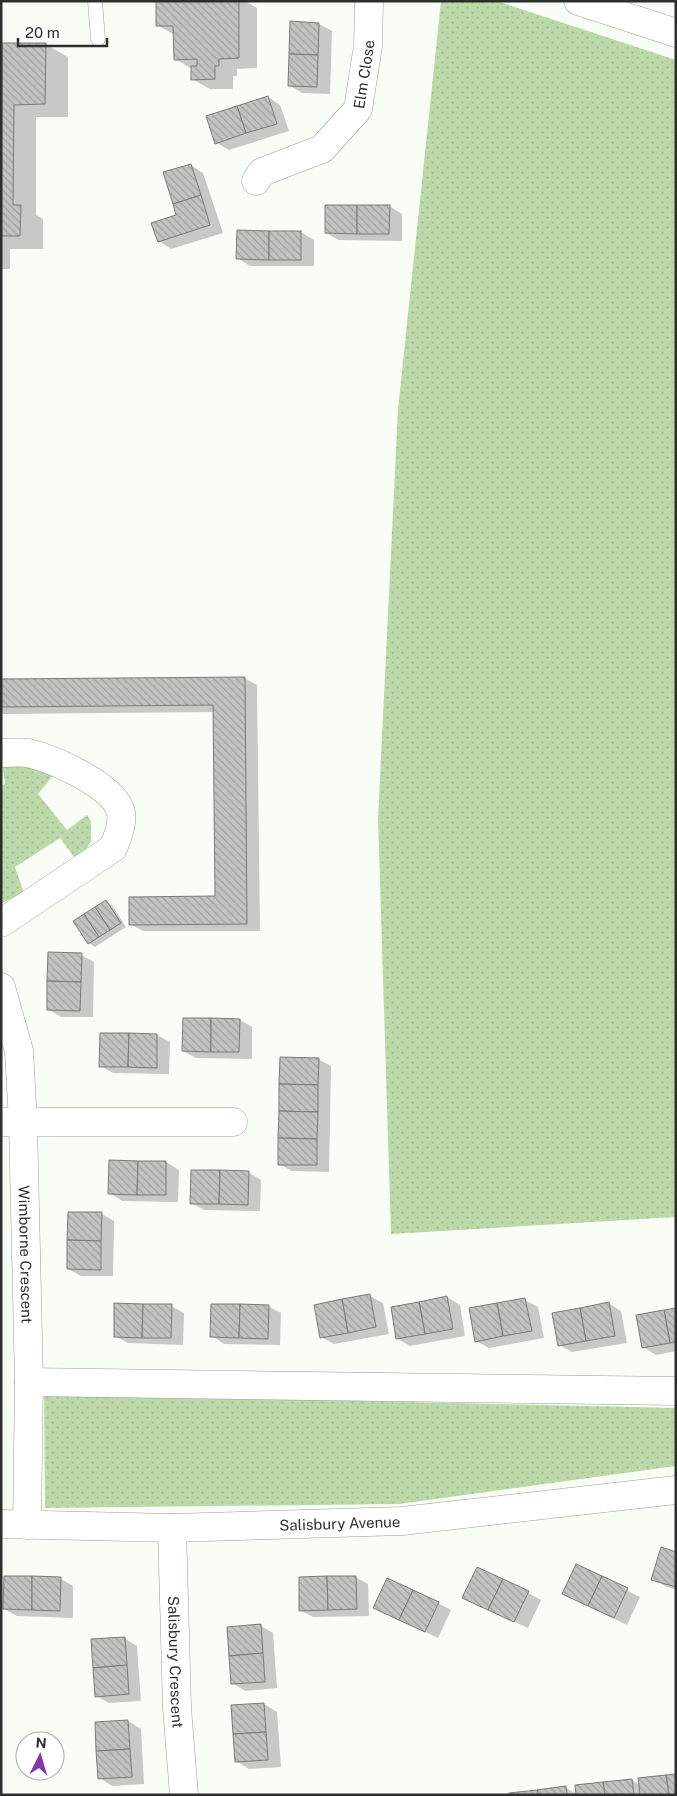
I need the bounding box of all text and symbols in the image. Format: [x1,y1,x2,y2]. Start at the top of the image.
scale bar [18,15,106,47]
text: 20 m [25,24,60,41]
street label: Elm Close [350,40,377,110]
street label: Wimborne Crescent [16,1185,36,1324]
street label: Salisbury Avenue [279,1513,401,1533]
street label: Salisbury Crescent [165,1596,187,1729]
north arrow [15,1731,65,1781]
text: N [35,1735,47,1751]

